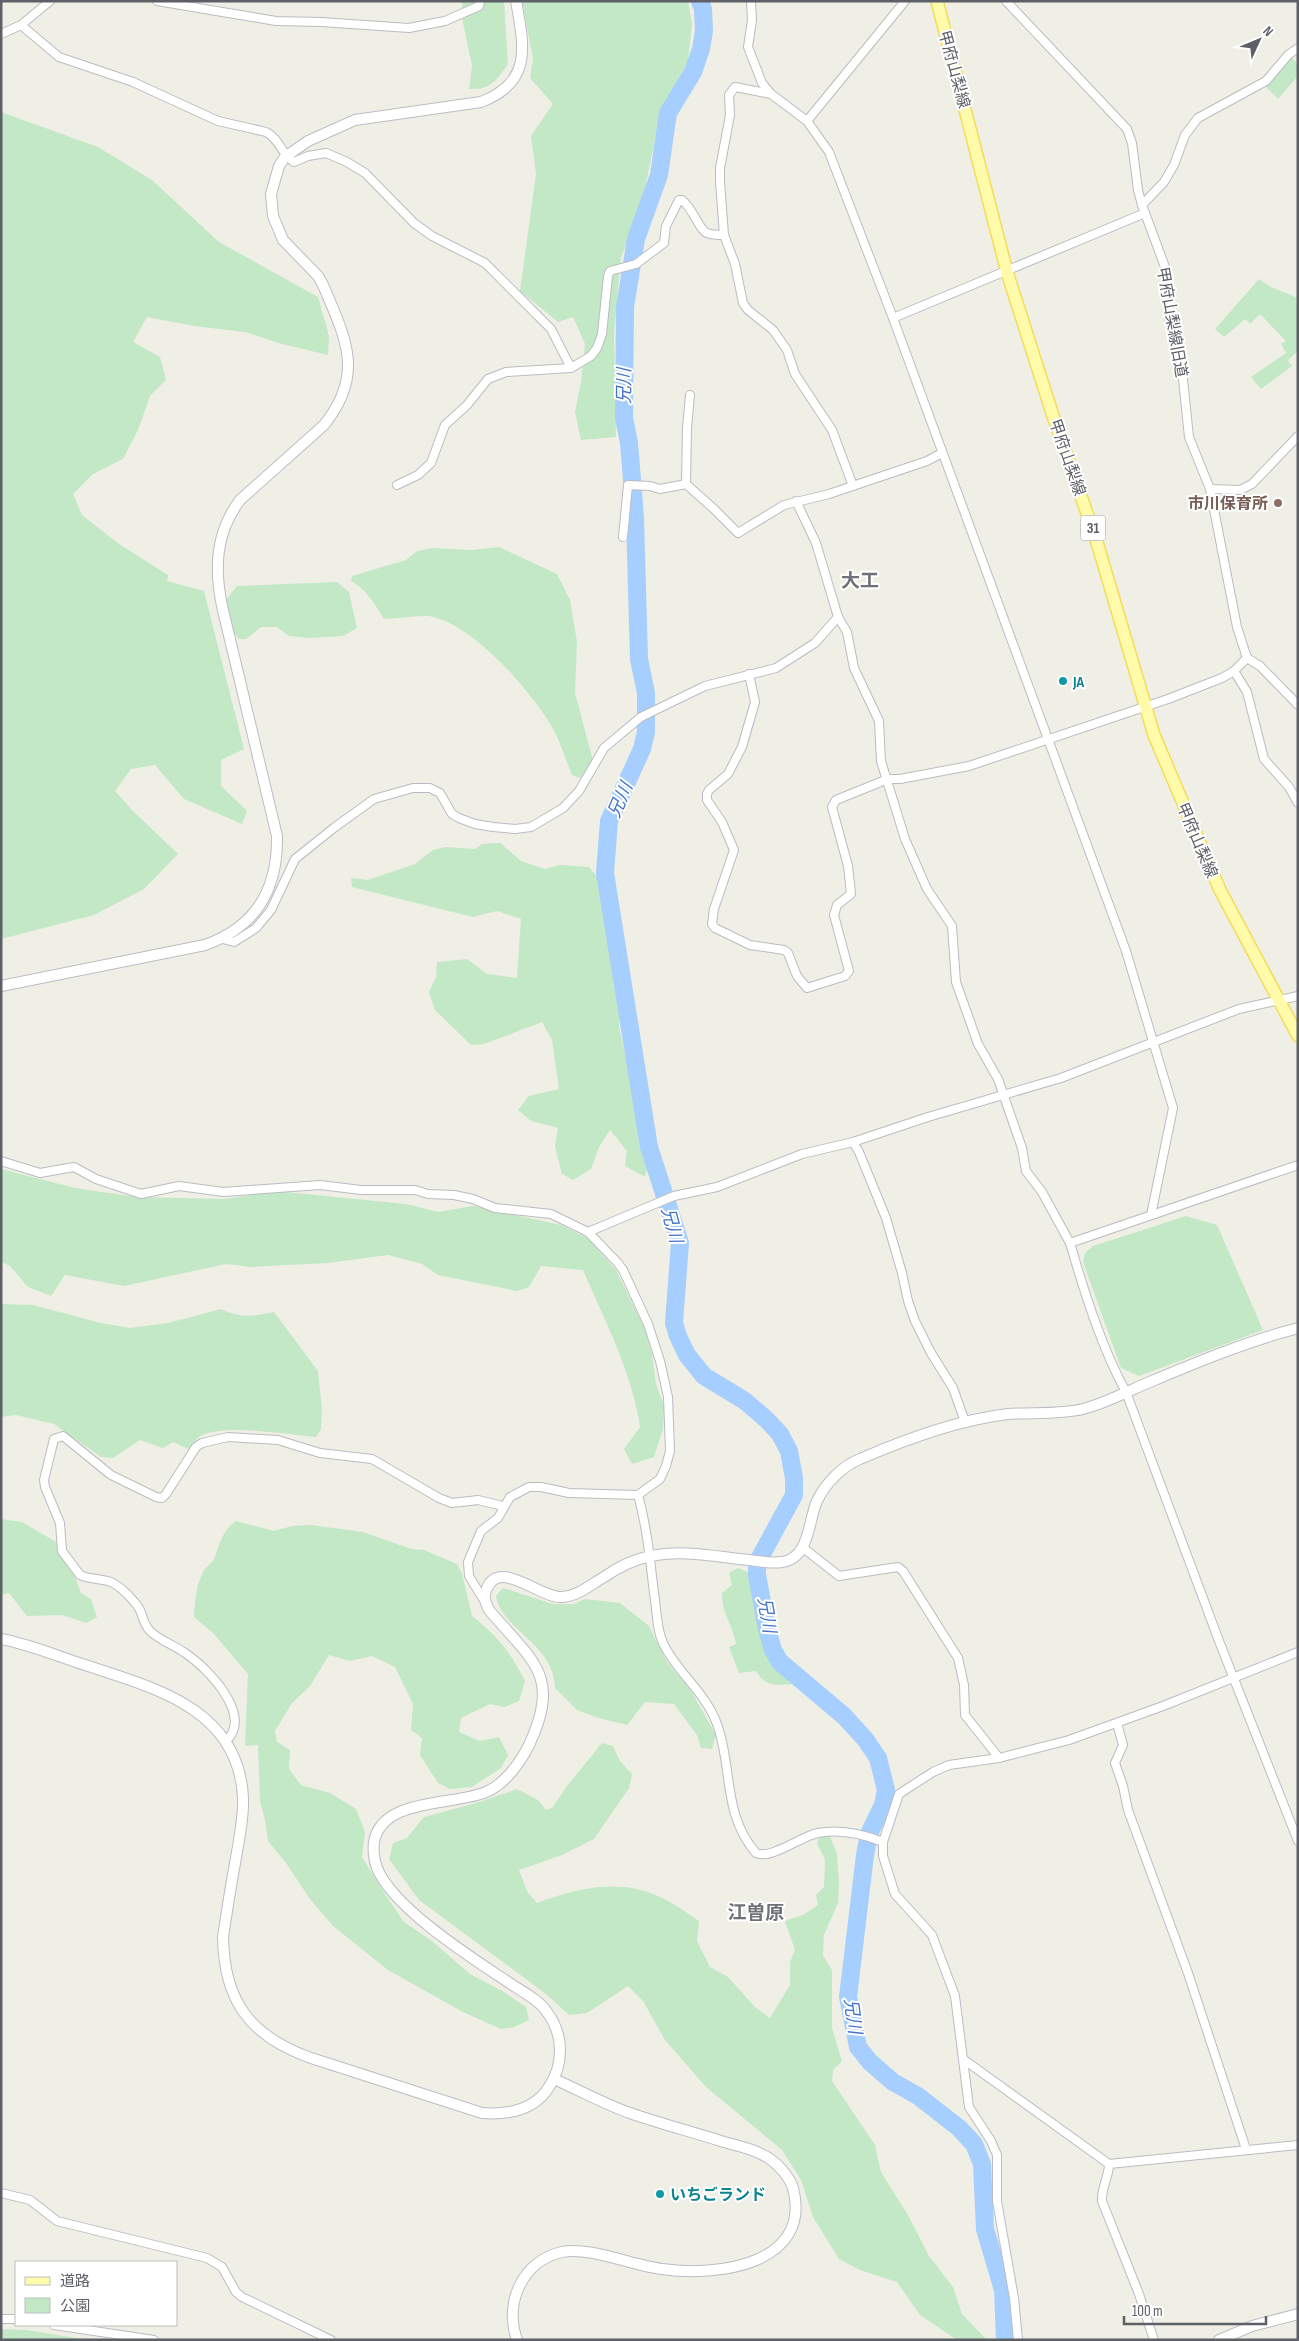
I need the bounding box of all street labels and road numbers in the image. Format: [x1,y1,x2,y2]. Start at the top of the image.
street label: 甲府山梨線 [934,28,973,110]
street label: 甲府山梨線旧道 [1152,265,1191,379]
street label: 甲府山梨線 [1045,417,1089,498]
road number: 31 [1080,516,1106,540]
street label: 甲府山梨線 [1172,800,1221,881]

